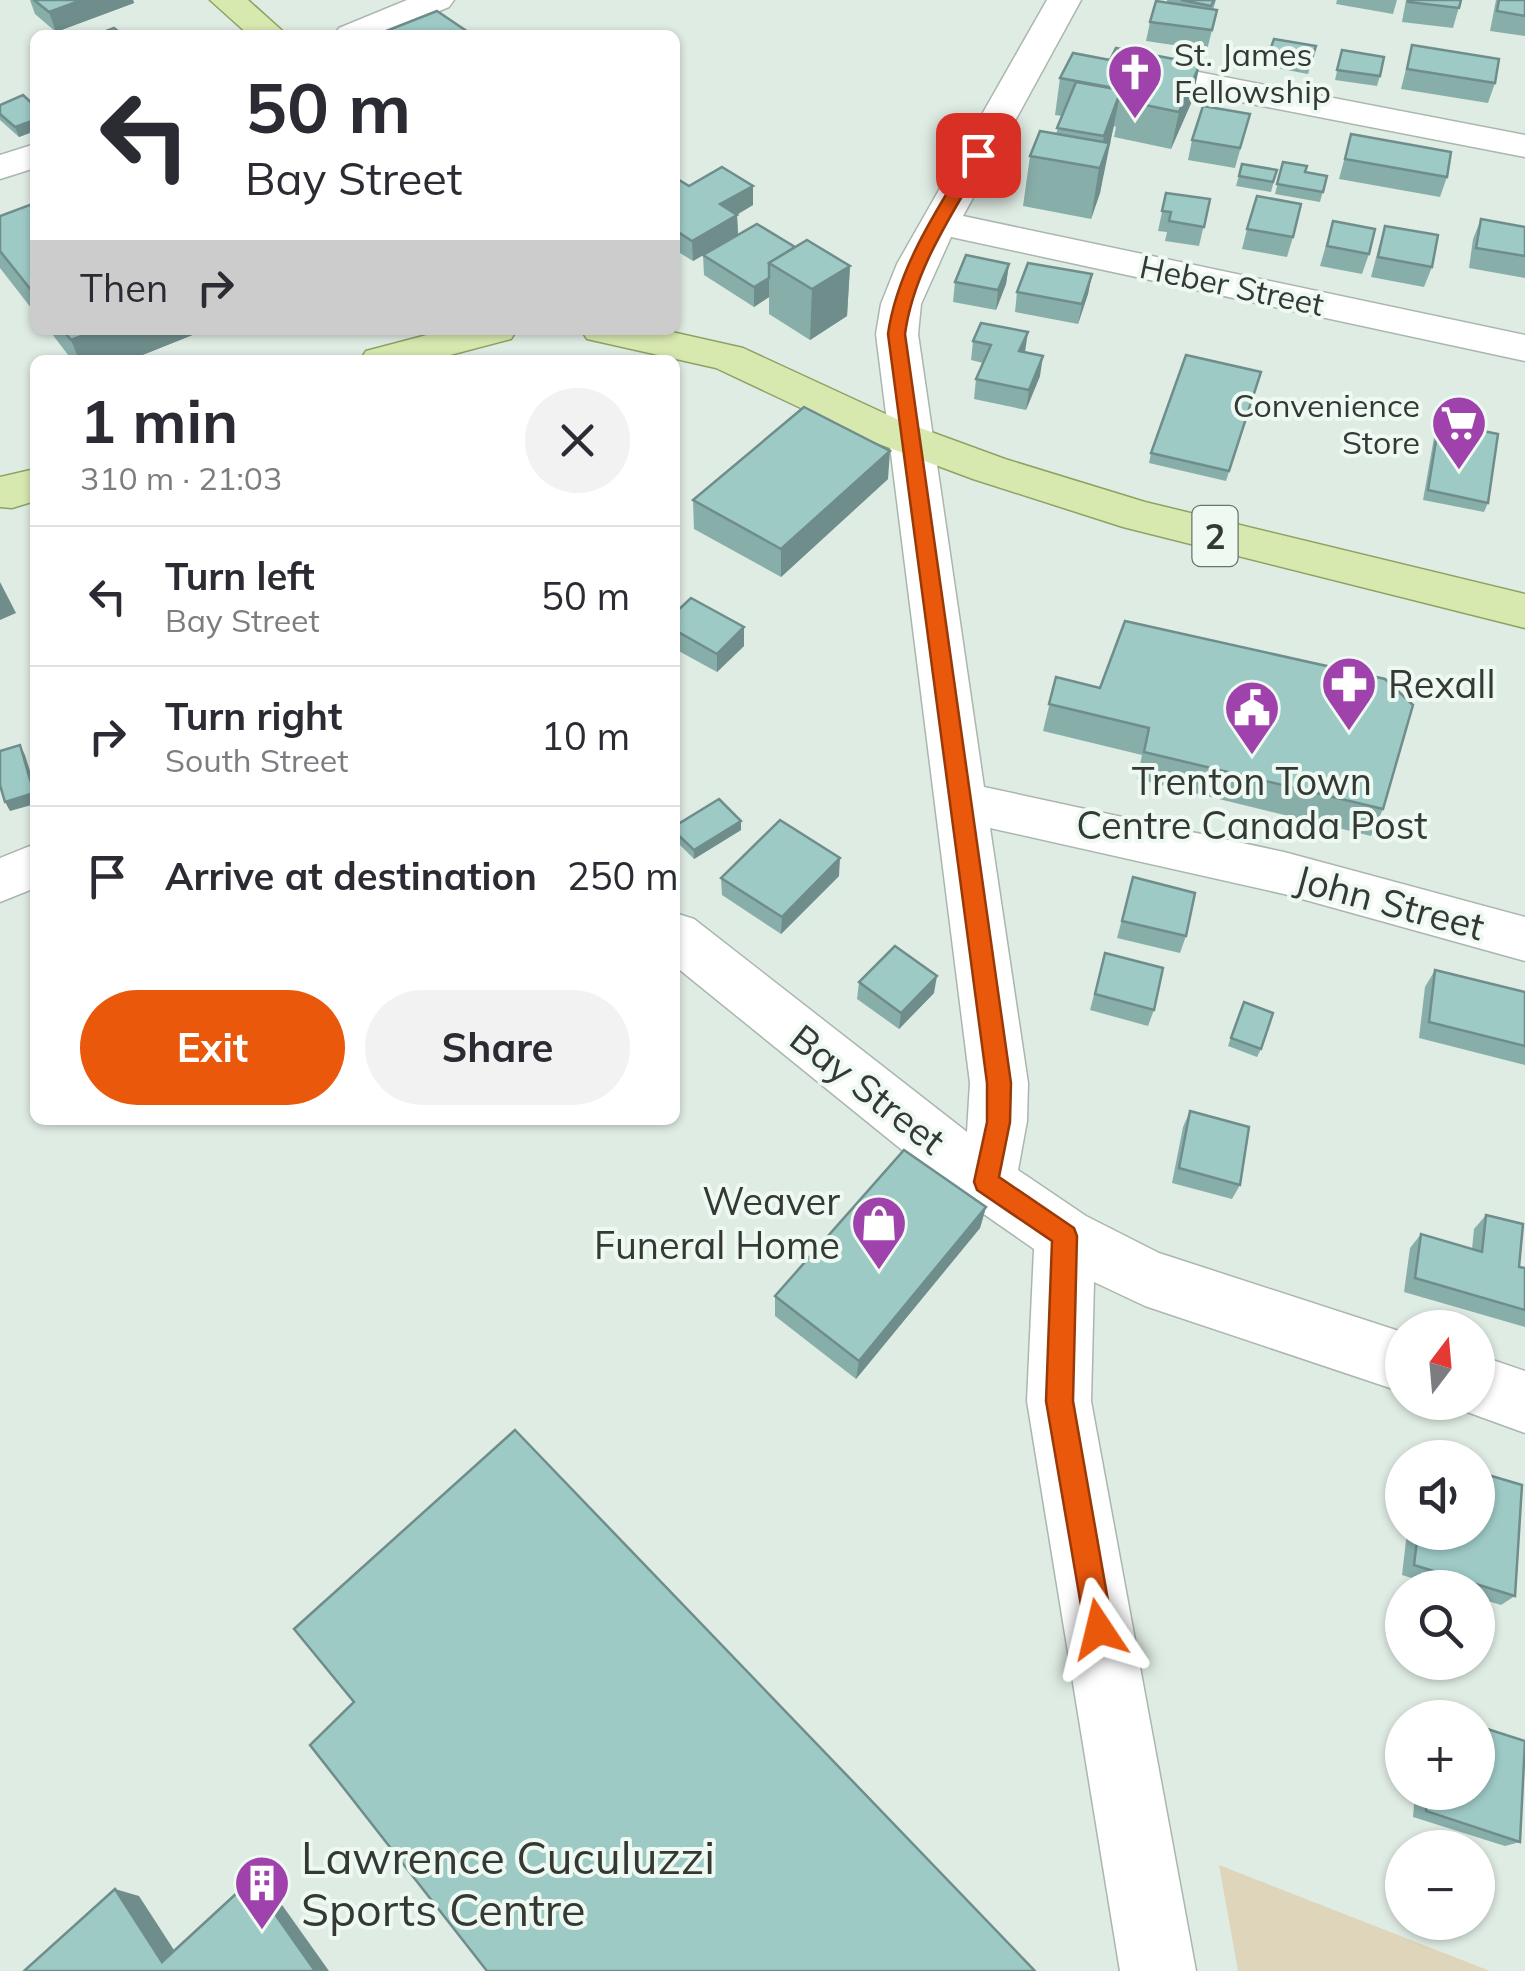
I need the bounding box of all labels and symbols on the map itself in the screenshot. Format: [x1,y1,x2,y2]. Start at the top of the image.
place label: St. James Fellowship [1174,34,1331,111]
church icon: St. James Fellowship [1105,42,1165,121]
pin [936,113,1021,198]
street label: Heber Street [1136,246,1328,324]
place label: Convenience Store [1233,385,1420,462]
supermarket icon: Convenience Store [1429,393,1489,472]
road number: 2 [1192,506,1238,566]
pharmacy icon: Rexall [1319,654,1379,733]
place label: Rexall [1388,660,1495,708]
public building icon: Trenton Town Centre Canada Post [1222,678,1282,757]
place label: Trenton Town Centre Canada Post [1076,757,1428,849]
street label: John Street [1290,854,1490,950]
street label: Bay Street [781,1014,955,1164]
place label: Weaver Funeral Home [594,1177,840,1269]
shop icon: Weaver Funeral Home [849,1193,909,1272]
north arrow [1385,1310,1495,1420]
position arrow [1047,1577,1151,1681]
place label: Lawrence Cuculuzzi Sports Centre [301,1829,715,1937]
building icon: Lawrence Cuculuzzi Sports Centre [232,1853,292,1932]

